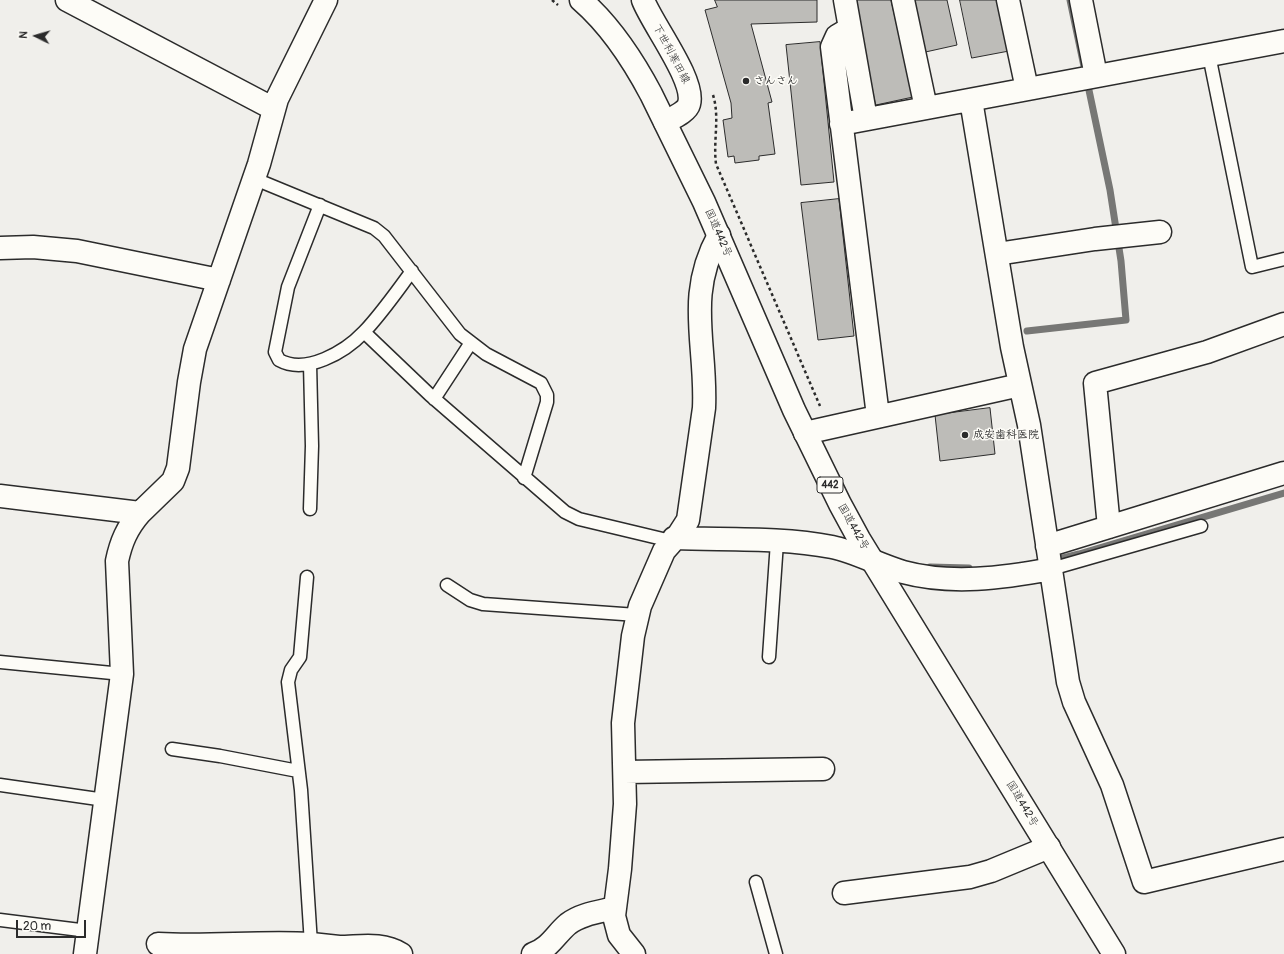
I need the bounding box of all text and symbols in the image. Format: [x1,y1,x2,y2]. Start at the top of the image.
north arrow [16,16,56,56]
street label: 下世利寒田線 [650,22,692,86]
text: N [17,31,30,39]
place label: さんさん [754,74,798,88]
marker: さんさん [741,76,751,86]
street label: 国道442号 [701,207,735,259]
place label: 成安歯科医院 [973,428,1039,442]
marker: 成安歯科医院 [960,430,970,440]
road number: 442 [817,477,843,493]
street label: 国道442号 [834,501,872,553]
street label: 国道442号 [1003,778,1041,830]
scale bar [18,912,88,938]
text: 20 m [23,919,51,934]

